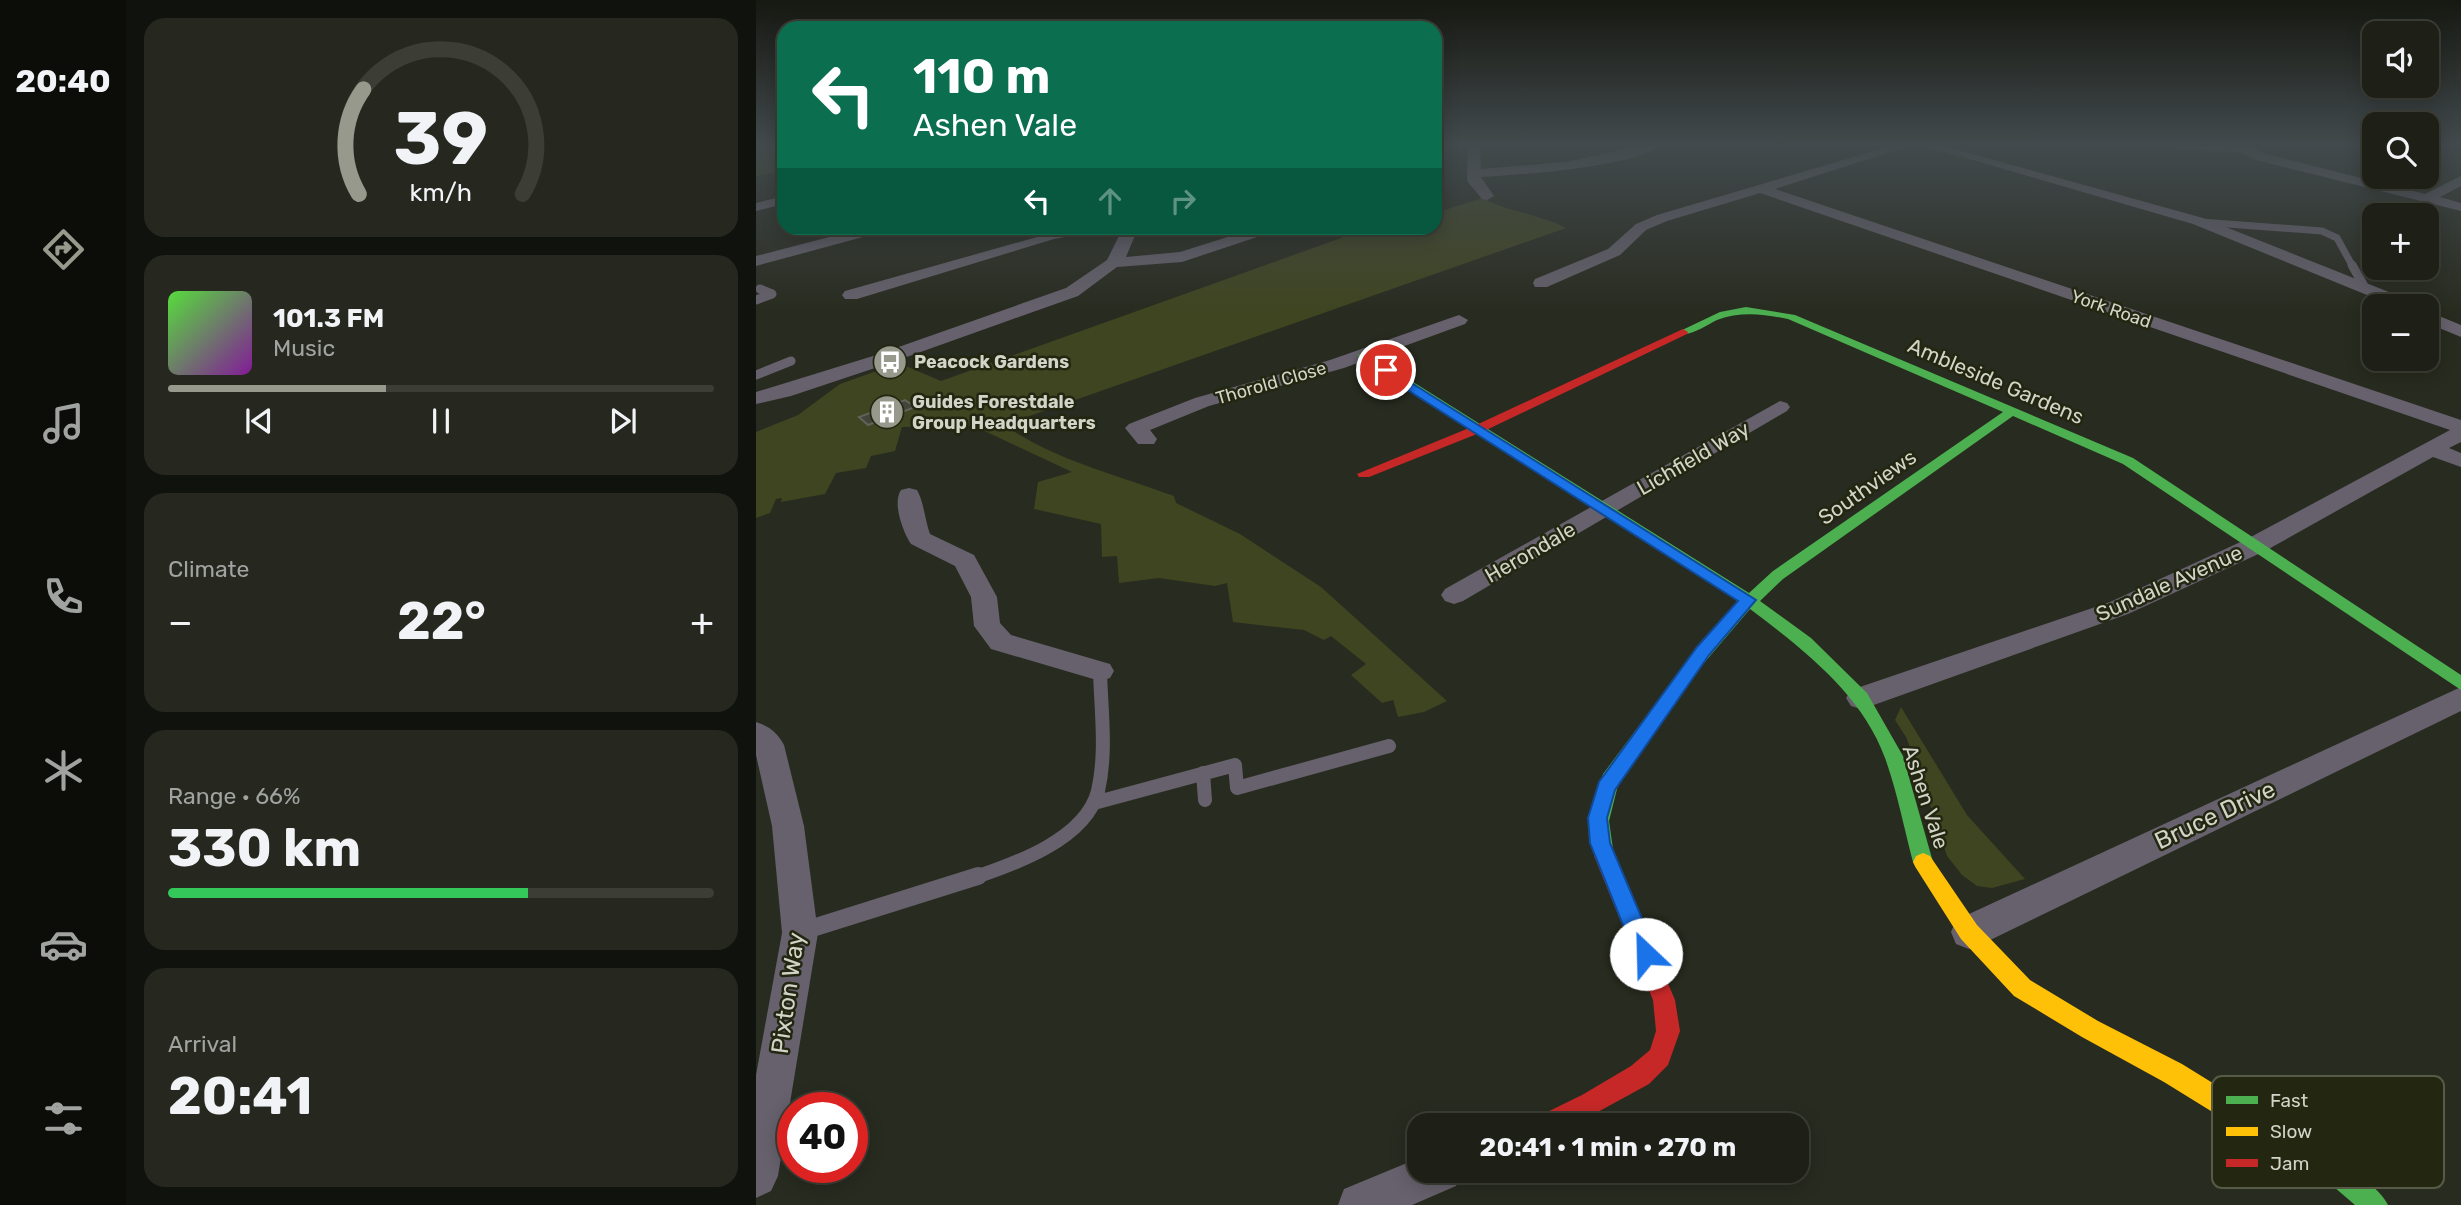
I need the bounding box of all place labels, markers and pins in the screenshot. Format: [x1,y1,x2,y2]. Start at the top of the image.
pin [1356,340,1416,400]
bus stop icon: Peacock Gardens [871,343,909,381]
place label: Peacock Gardens [914,351,1069,373]
place label: Guides Forestdale Group Headquarters [912,391,1096,434]
building icon: Guides Forestdale Group Headquarters [868,393,906,431]

